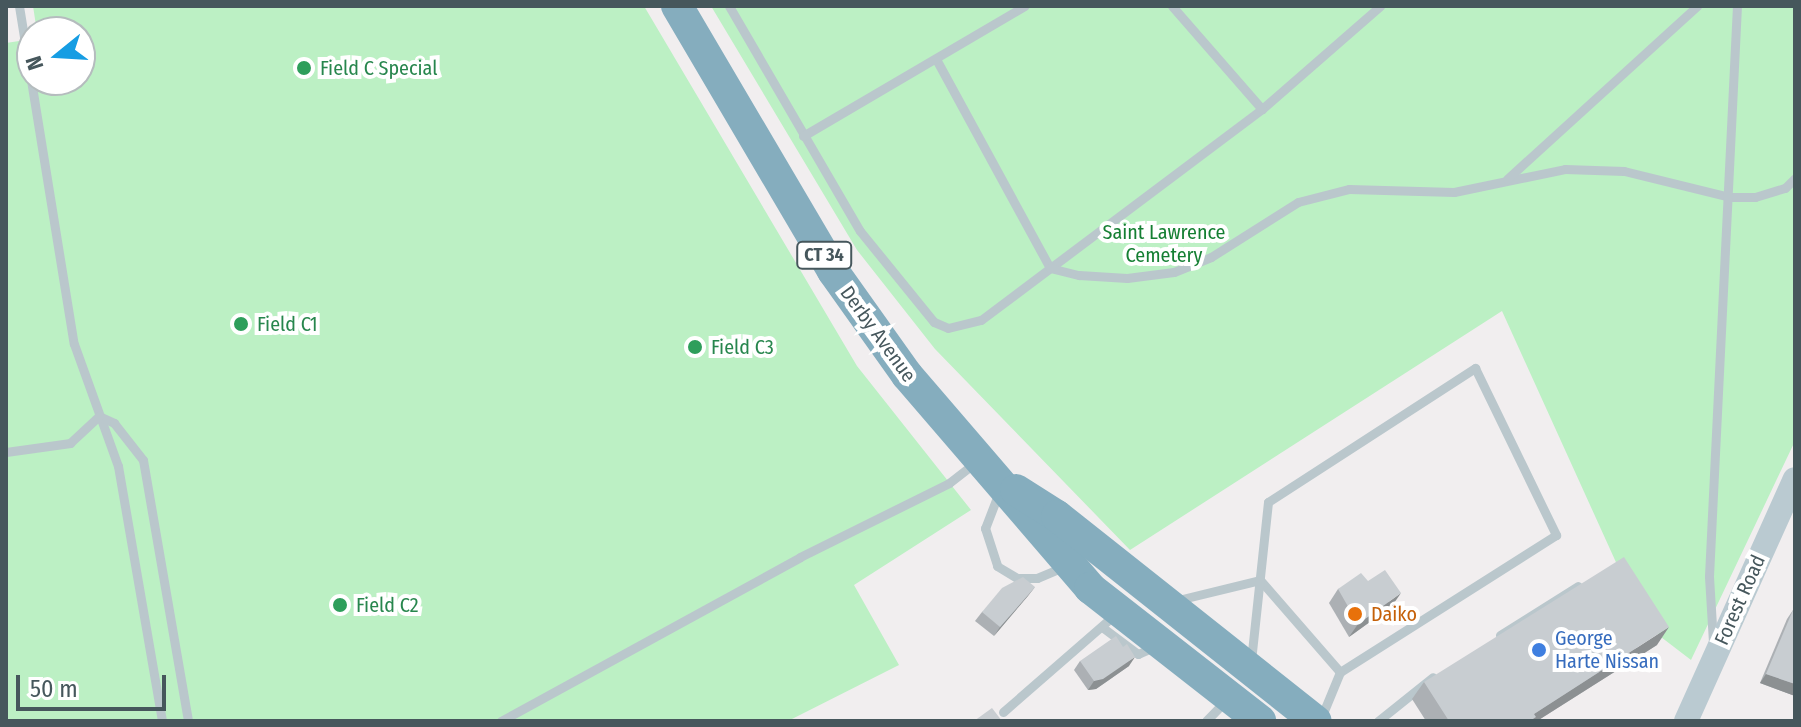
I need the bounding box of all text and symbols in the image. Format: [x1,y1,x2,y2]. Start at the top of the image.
north arrow [16,16,96,96]
text: N [20,53,49,73]
place label: Field C Special [320,56,437,80]
marker: Field C Special [295,59,313,77]
park label: Saint Lawrence Cemetery [1103,221,1225,268]
road number: CT 34 [796,241,852,269]
street label: Derby Avenue [835,281,921,387]
place label: Field C1 [257,312,318,336]
marker: Field C1 [232,315,250,333]
place label: Field C3 [711,335,774,359]
marker: Field C3 [686,338,704,356]
street label: Forest Road [1709,551,1771,649]
place label: Field C2 [356,593,419,617]
marker: Field C2 [331,596,349,614]
place label: Daiko [1371,602,1417,626]
marker: Daiko [1346,605,1364,623]
place label: George Harte Nissan [1555,626,1659,673]
marker: George Harte Nissan [1530,641,1548,659]
scale bar [20,659,170,709]
text: 50 m [30,675,78,703]

